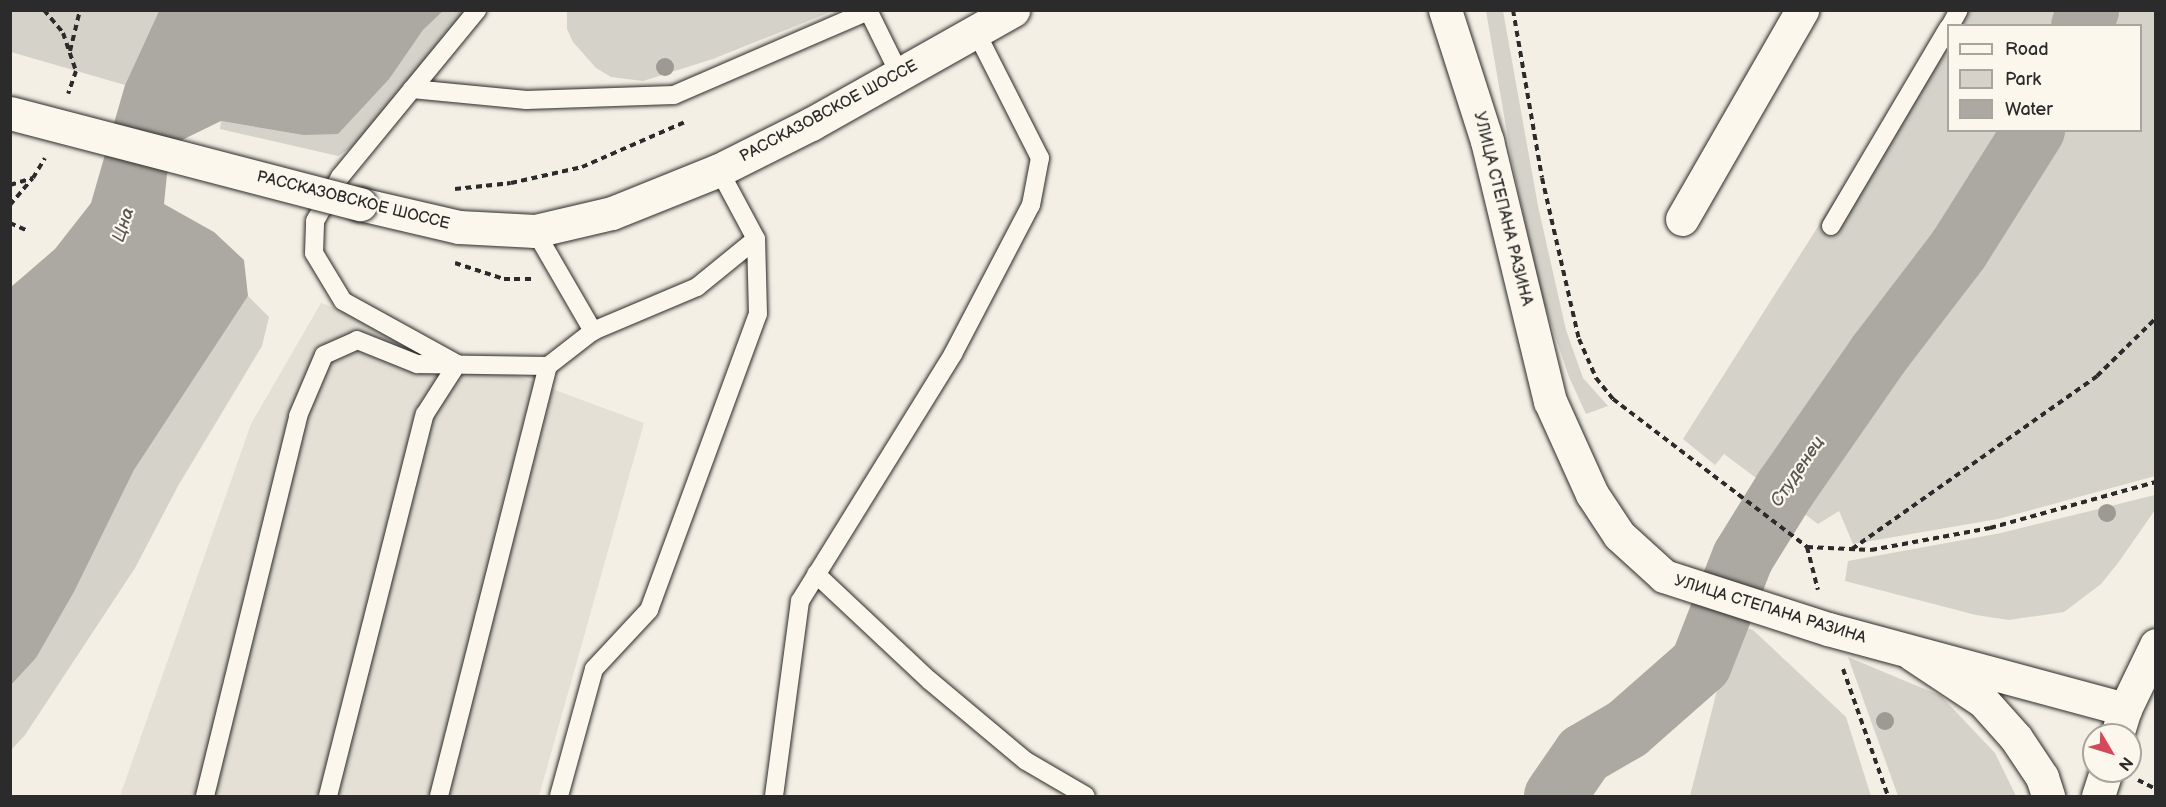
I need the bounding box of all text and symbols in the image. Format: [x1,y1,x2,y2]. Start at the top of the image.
legend [1947,24,2142,132]
text: Road [2005,39,2049,60]
street label: РАССКАЗОВСКОЕ ШОССЕ [737,57,921,167]
text: Park [2005,69,2041,90]
text: Water [2005,99,2053,120]
street label: УЛИЦА СТЕПАНА РАЗИНА [1469,110,1535,308]
street label: РАССКАЗОВСКОЕ ШОССЕ [254,168,452,234]
water label: Цна [108,205,140,245]
water label: Студенец [1766,433,1830,511]
street label: УЛИЦА СТЕПАНА РАЗИНА [1672,572,1868,648]
north arrow [2082,723,2142,783]
text: N [2114,753,2136,774]

